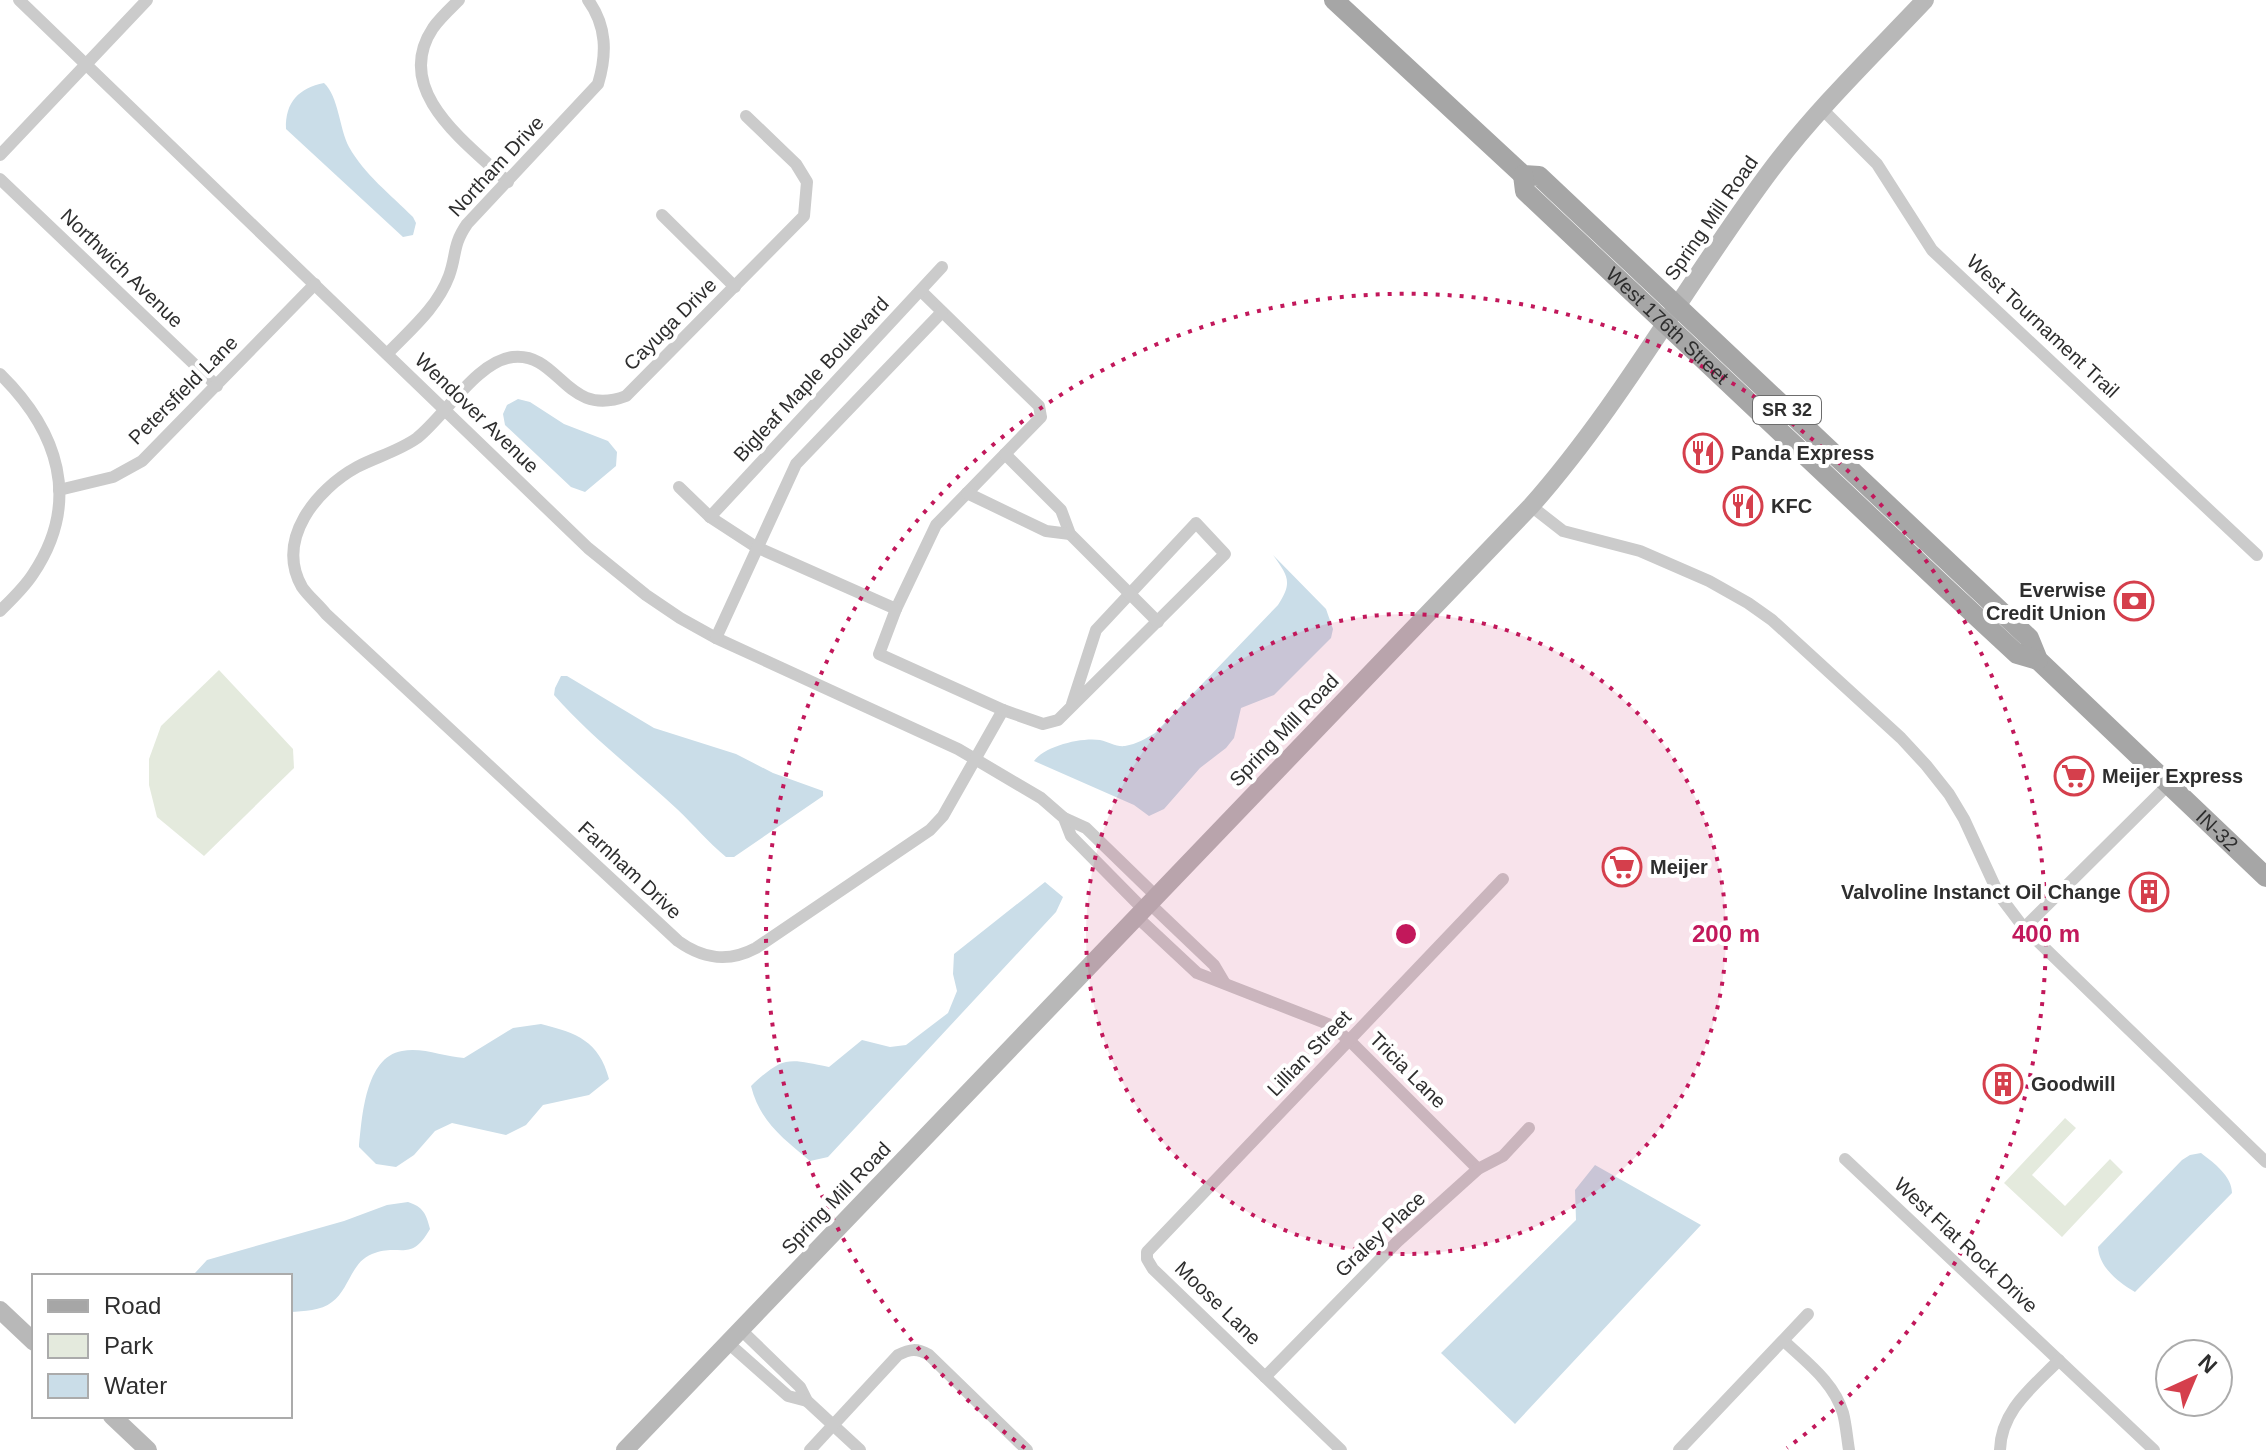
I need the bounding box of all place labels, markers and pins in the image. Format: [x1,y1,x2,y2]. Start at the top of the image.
restaurant icon: Panda Express [1682,432,1724,474]
place label: Panda Express [1731,442,1874,464]
restaurant icon: KFC [1722,485,1764,527]
place label: KFC [1771,495,1812,517]
place label: Everwise Credit Union [1986,579,2106,624]
bank icon: Everwise Credit Union [2113,580,2155,622]
supermarket icon: Meijer Express [2053,755,2095,797]
place label: Meijer Express [2102,765,2243,787]
supermarket icon: Meijer [1601,846,1643,888]
place label: Meijer [1650,856,1708,878]
building icon: Valvoline Instanct Oil Change [2128,871,2170,913]
place label: Valvoline Instanct Oil Change [1841,881,2121,903]
centre of rings [1392,920,1420,948]
building icon: Goodwill [1982,1063,2024,1105]
place label: Goodwill [2031,1073,2115,1095]

